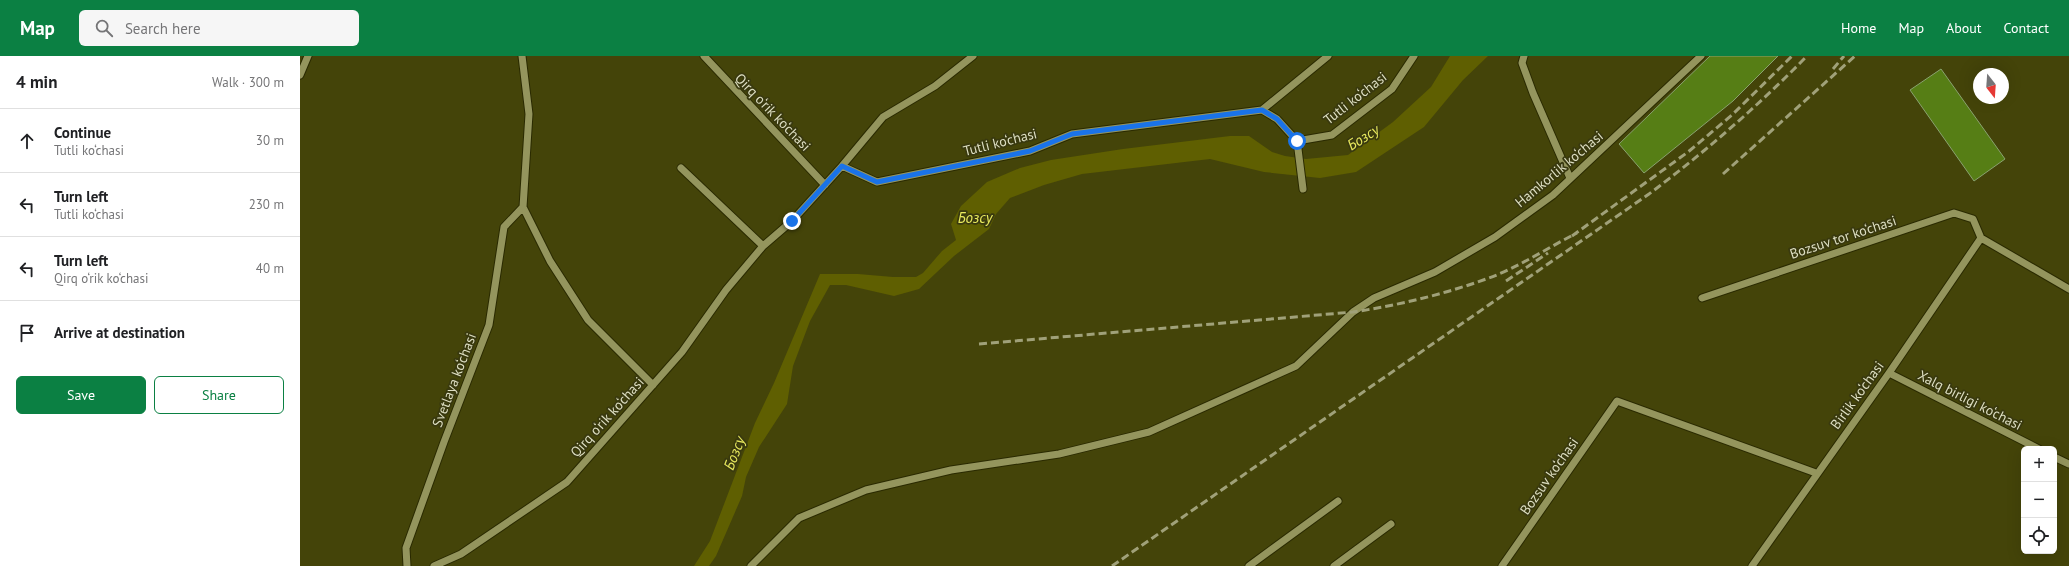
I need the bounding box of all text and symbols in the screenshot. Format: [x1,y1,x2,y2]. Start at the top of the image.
search box [79,10,359,46]
text: Map [20,16,55,40]
icon: search [93,17,115,39]
text: Search here [125,19,201,38]
text: Home [1841,19,1876,37]
text: Map [1898,19,1924,37]
text: About [1946,19,1982,37]
text: Contact [2004,19,2049,37]
street label: Tutli ko‘chasi [1320,68,1390,128]
north arrow [1973,68,2009,104]
street label: Qirq o‘rik ko‘chasi [731,69,815,155]
text: 4 min [16,71,57,93]
text: Walk · 300 m [212,74,284,91]
water label: Бозсу [1343,119,1384,154]
text: Continue [54,123,111,142]
street label: Tutli ko‘chasi [961,124,1039,160]
street label: Hamkorlik ko‘chasi [1511,127,1607,211]
icon: ahead [16,130,38,152]
text: 30 m [256,132,284,149]
route start [1288,132,1306,150]
text: Tutli ko‘chasi [54,142,124,159]
text: Turn left [54,187,108,206]
icon: left [16,194,38,216]
text: 230 m [249,196,284,213]
text: Tutli ko‘chasi [54,206,124,223]
water label: Бозсу [958,208,994,227]
street label: Bozsuv tor ko‘chasi [1787,211,1899,263]
route end [783,212,801,230]
text: Turn left [54,251,108,270]
icon: left [16,258,38,280]
text: 40 m [256,260,284,277]
text: Qirq o‘rik ko‘chasi [54,270,148,287]
icon: arrive [16,322,38,344]
text: Arrive at destination [54,323,185,342]
street label: Svetlaya ko‘chasi [428,330,480,430]
street label: Birlik ko‘chasi [1826,357,1888,433]
street label: Xalq birligi ko‘chasi [1915,366,2025,434]
street label: Qirq o‘rik ko‘chasi [566,373,648,461]
button: Save [16,376,146,414]
button: Share [154,376,284,414]
water label: Бозсу [719,432,750,473]
street label: Bozsuv ko‘chasi [1516,434,1582,518]
map controls [2021,446,2057,554]
button: + [2021,446,2057,482]
button: − [2021,482,2057,518]
button: locate [2021,518,2057,554]

